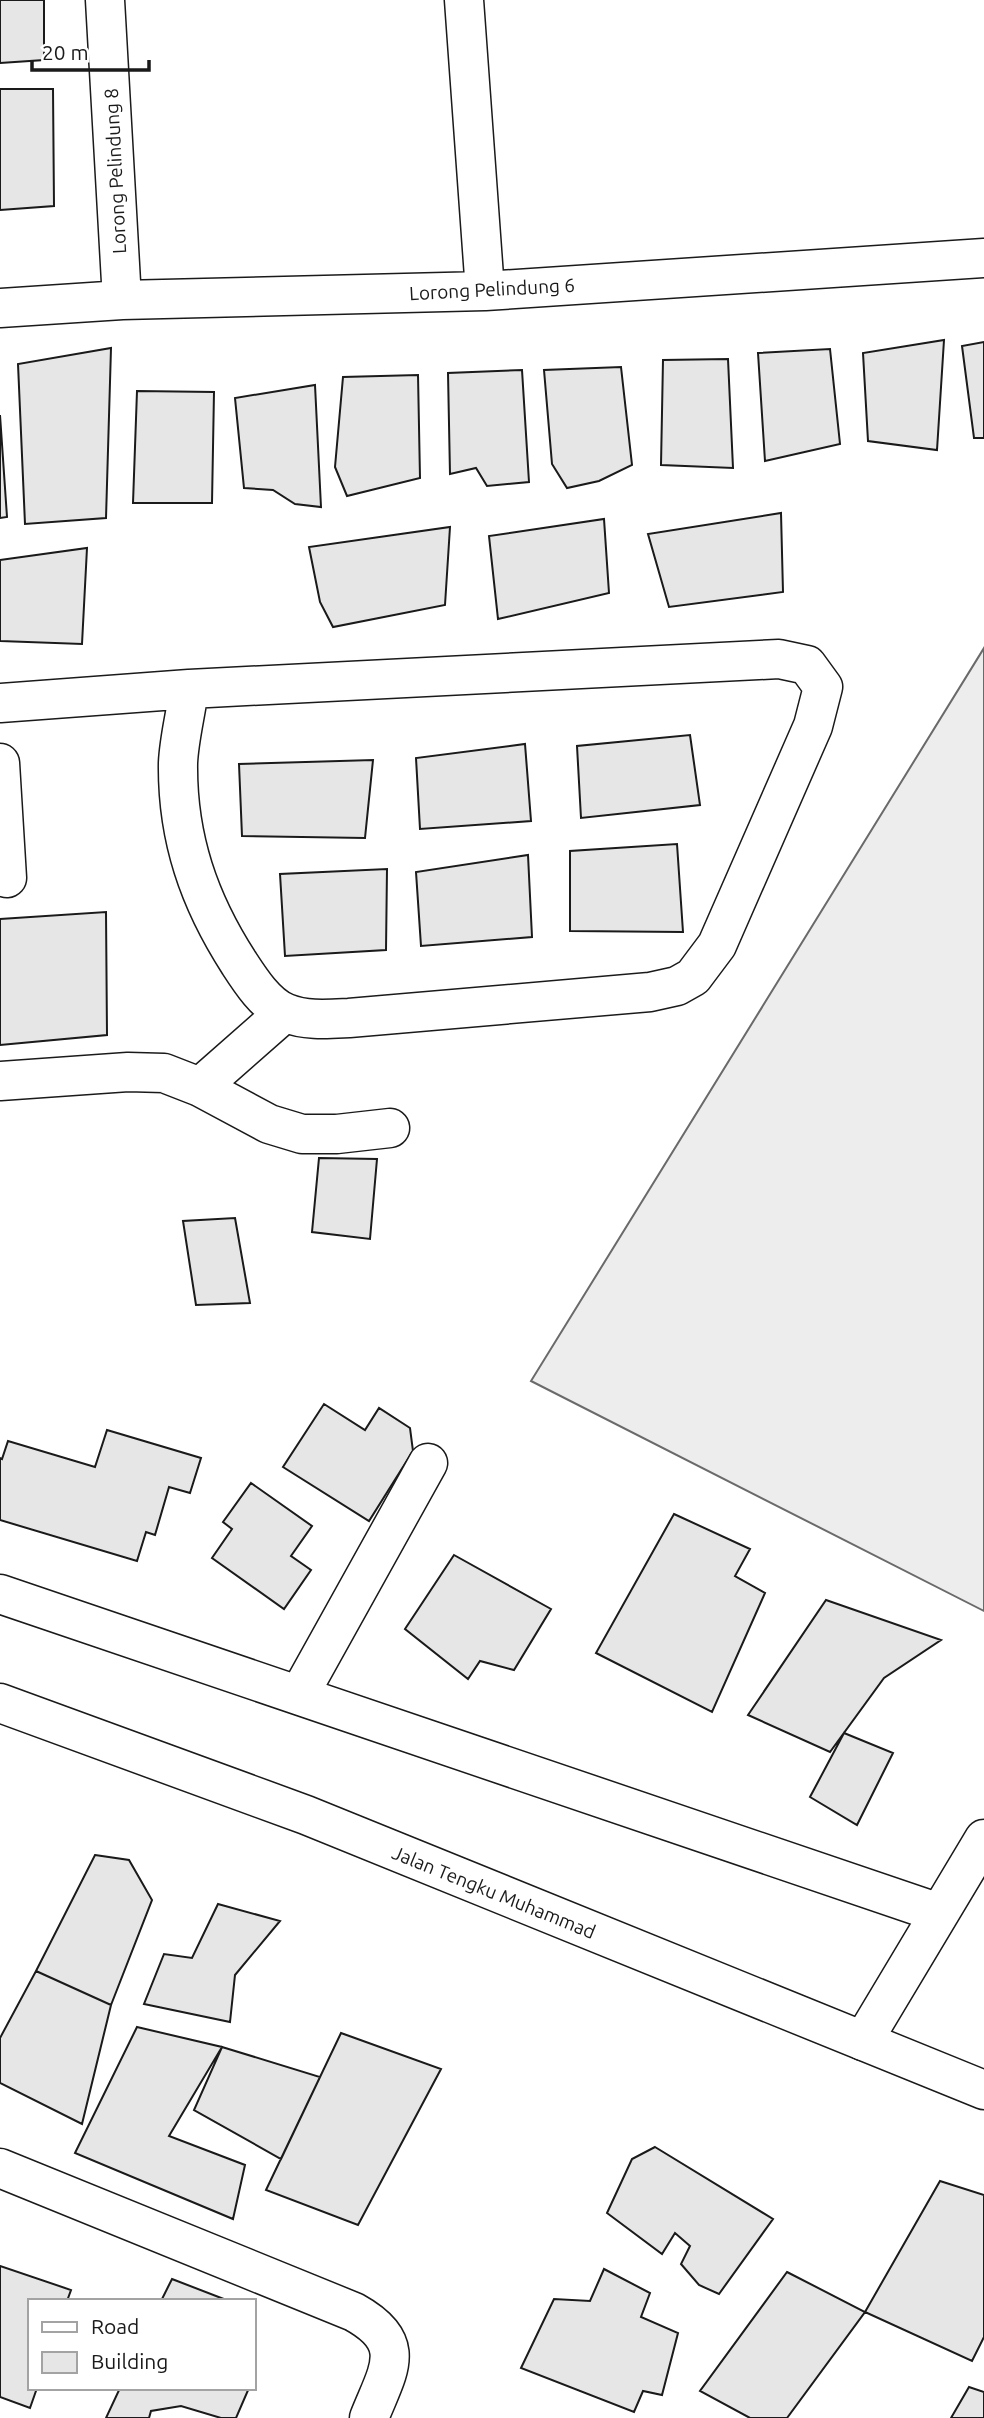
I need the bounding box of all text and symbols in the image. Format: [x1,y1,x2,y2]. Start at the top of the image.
scale bar [32,28,149,72]
text: 20 m [42,40,89,64]
street label: Lorong Pelindung 8 [100,88,130,254]
street label: Lorong Pelindung 6 [409,274,575,304]
street label: Jalan Tengku Muhammad [389,1841,599,1943]
legend [28,2299,256,2390]
text: Road [91,2314,139,2338]
text: Building [91,2349,168,2373]

